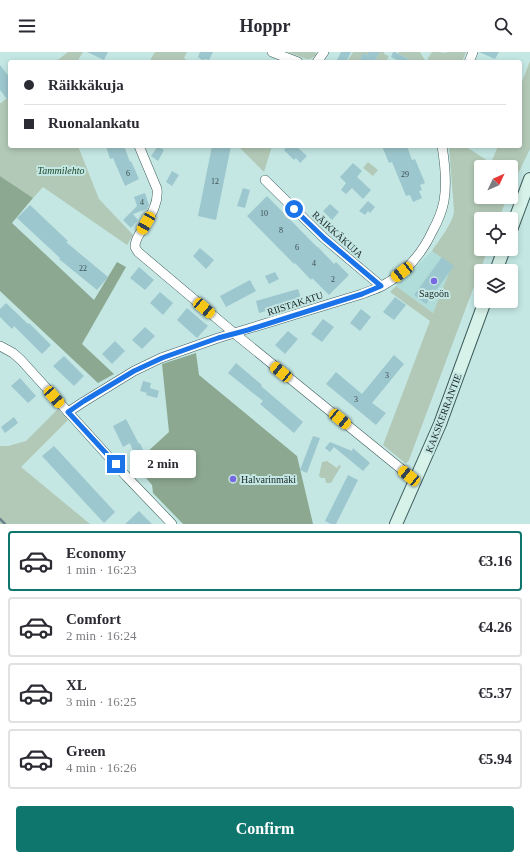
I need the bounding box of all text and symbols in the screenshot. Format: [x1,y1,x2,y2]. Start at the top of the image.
icon: menu [16,15,38,37]
icon: search [492,15,514,37]
text: Hoppr [239,16,291,36]
text: Räikkäkuja [48,77,124,93]
text: Ruonalankatu [48,115,140,131]
north arrow [474,160,518,204]
map controls [474,160,518,308]
park label: Tammilehto [38,165,84,176]
house number: 6 [126,169,130,178]
house number: 29 [401,170,409,179]
house number: 12 [211,177,219,186]
house number: 4 [140,198,144,207]
route start [285,200,303,218]
house number: 10 [260,209,268,218]
street label: RÄIKKÄKUJA [310,209,366,261]
car [135,210,157,236]
button: locate [474,212,518,256]
house number: 8 [279,226,283,235]
house number: 6 [295,243,299,252]
house number: 4 [312,259,316,268]
car [389,260,415,284]
house number: 22 [79,264,87,273]
button: layers [474,264,518,308]
house number: 2 [331,275,335,284]
marker: Sagoön [429,276,439,286]
place label: Sagoön [419,288,449,299]
street label: RIISTAKATU [266,289,325,318]
car [191,296,217,320]
car [268,360,294,384]
house number: 3 [385,371,389,380]
street label: KAKSKERRANTIE [423,372,464,454]
car [42,384,66,410]
house number: 3 [354,395,358,404]
car [327,407,353,431]
callout: 2 min [130,450,196,478]
route end [107,455,125,473]
text: 2 min [147,456,179,471]
car [396,464,422,488]
marker: Halvarinmäki [228,474,238,484]
place label: Halvarinmäki [241,474,296,485]
icon: car [18,543,54,579]
text: Economy [66,545,126,561]
text: €3.16 [478,553,512,569]
text: 1 min · 16:23 [66,562,136,577]
icon: car [18,609,54,645]
text: Comfort [66,611,121,627]
text: €4.26 [478,619,512,635]
text: 2 min · 16:24 [66,628,136,643]
icon: car [18,675,54,711]
text: XL [66,677,87,693]
text: €5.37 [478,685,512,701]
text: 3 min · 16:25 [66,694,136,709]
icon: car [18,741,54,777]
text: Green [66,743,106,759]
text: €5.94 [478,751,512,767]
text: 4 min · 16:26 [66,760,136,775]
button: Confirm [16,806,514,852]

